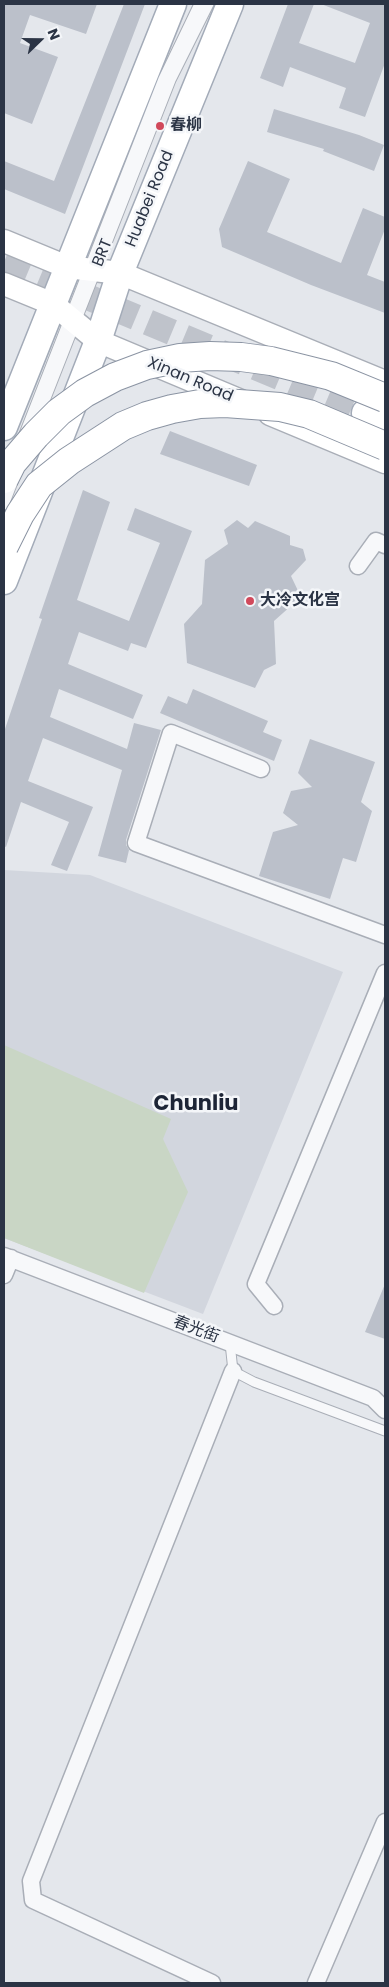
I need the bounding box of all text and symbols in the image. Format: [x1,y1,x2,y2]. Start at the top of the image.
north arrow [15,15,65,65]
text: N [43,26,65,43]
place label: 春柳 [170,116,202,136]
marker: 春柳 [154,120,166,132]
street label: Huabei Road [122,148,178,250]
street label: BRT [89,236,117,270]
street label: Xinan Road [144,353,236,407]
place label: 大冷文化宫 [260,591,340,611]
marker: 大冷文化宫 [244,595,256,607]
district label: Chunliu [153,1092,239,1118]
street label: 春光街 [170,1312,222,1348]

